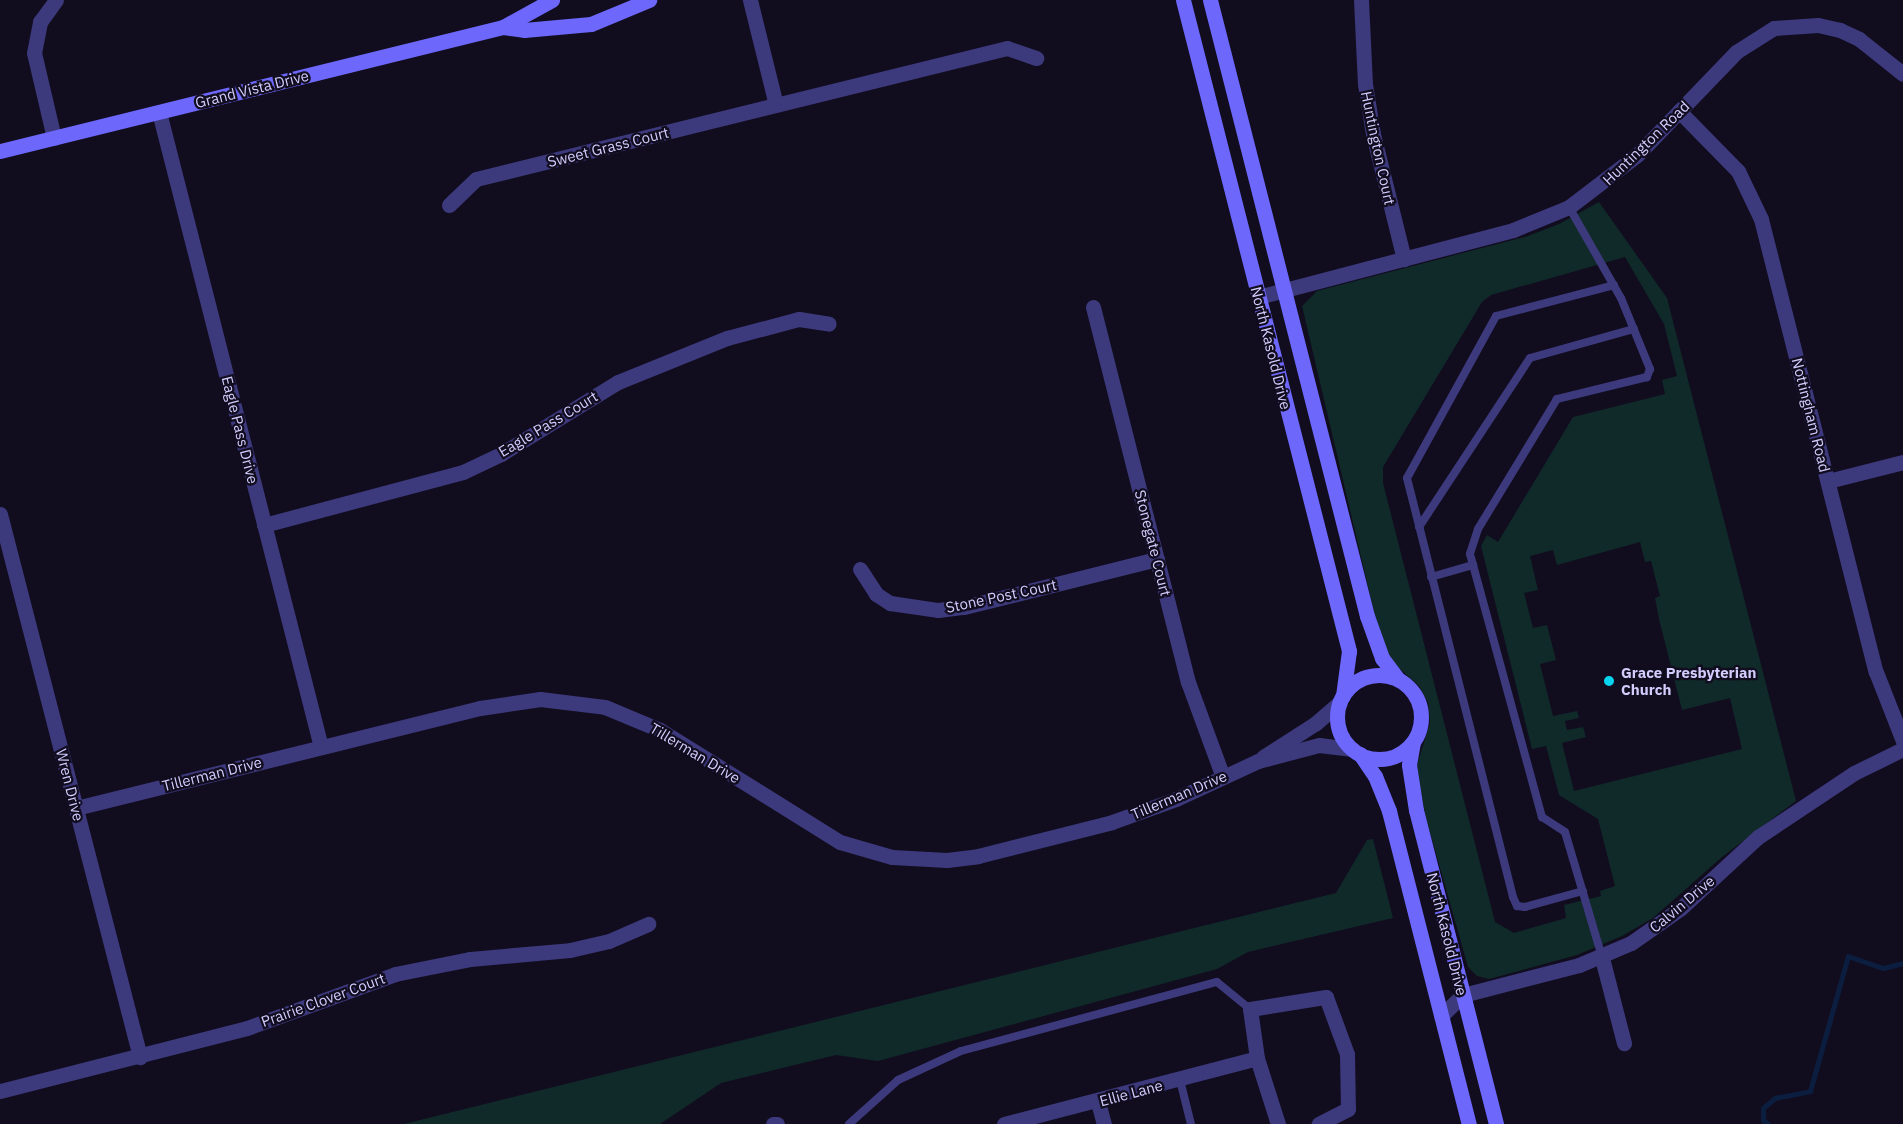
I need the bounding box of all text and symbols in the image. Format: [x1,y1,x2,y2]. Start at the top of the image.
street label: Grand Vista Drive [193,66,311,112]
street label: Huntington Court [1357,89,1399,207]
street label: Huntington Road [1599,97,1693,189]
street label: Sweet Grass Court [545,123,671,171]
street label: North Kasold Drive [1247,285,1295,411]
street label: Nottingham Road [1788,356,1834,474]
street label: Eagle Pass Drive [218,374,262,486]
street label: Eagle Pass Court [495,387,601,461]
street label: Stonegate Court [1131,488,1175,598]
street label: Stone Post Court [944,575,1058,617]
place label: Grace Presbyterian Church [1621,663,1756,698]
marker: Grace Presbyterian Church [1602,674,1616,688]
street label: Tillerman Drive [647,719,743,787]
street label: Wren Drive [52,747,88,823]
street label: Tillerman Drive [160,753,264,795]
street label: Tillerman Drive [1128,767,1230,823]
street label: North Kasold Drive [1423,871,1471,997]
street label: Calvin Drive [1646,872,1718,936]
street label: Prairie Clover Court [259,969,387,1031]
street label: Ellie Lane [1097,1076,1165,1110]

